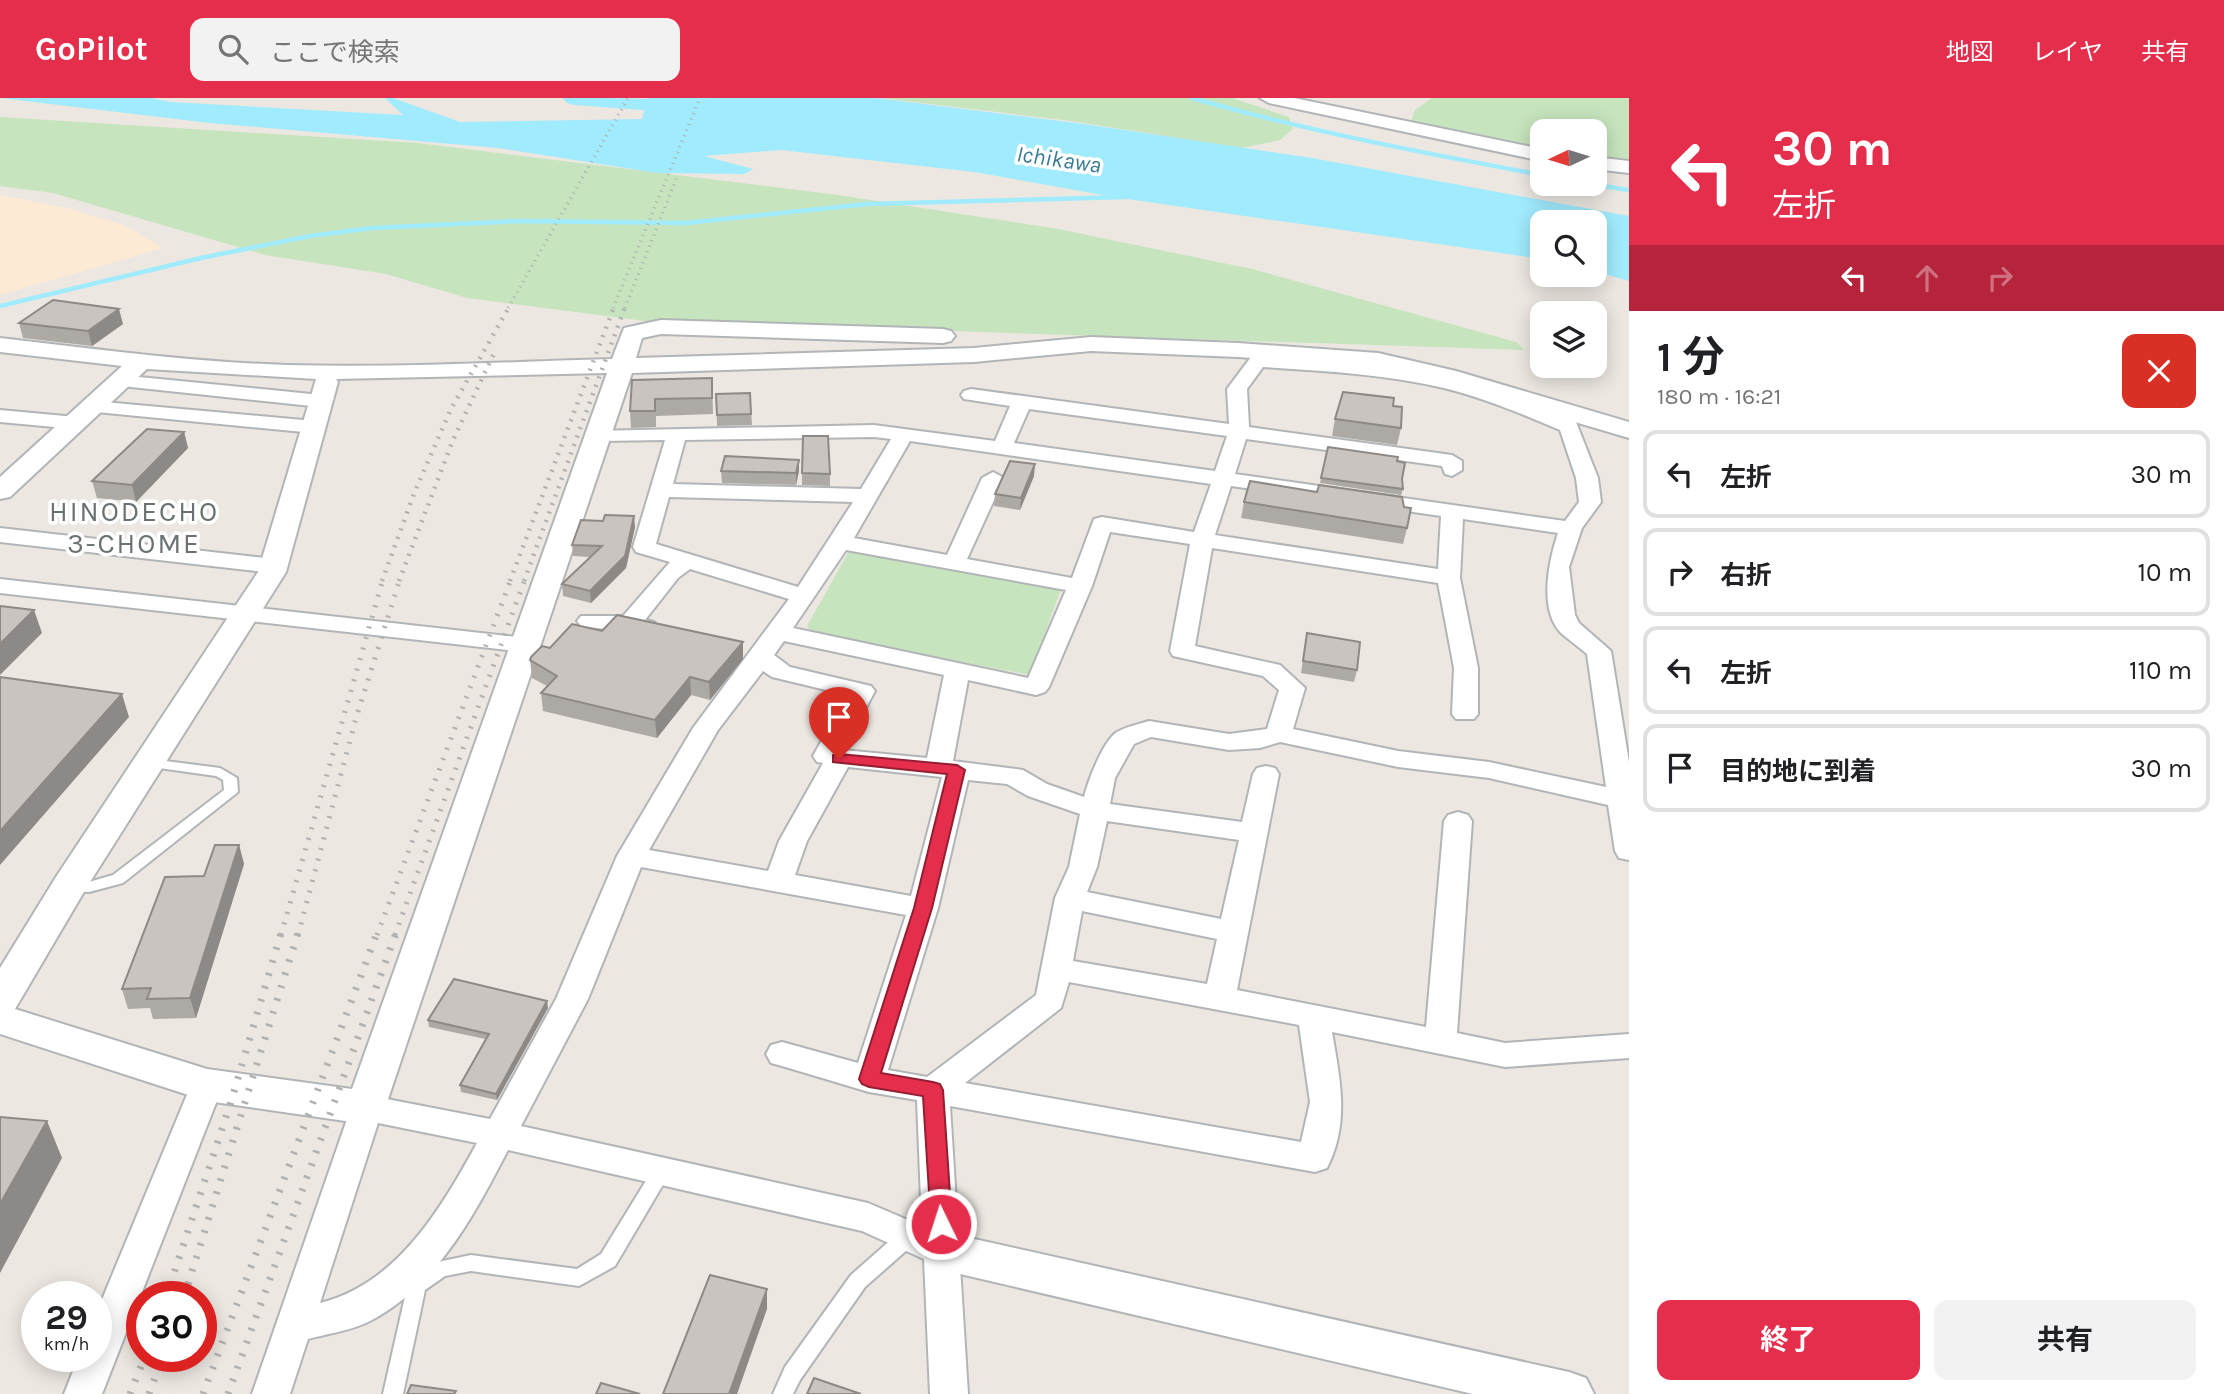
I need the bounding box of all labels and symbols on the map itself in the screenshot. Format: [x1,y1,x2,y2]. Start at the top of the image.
north arrow [1530,119,1606,196]
water label: Ichikawa [1015,140,1103,179]
district label: HINODECHO 3-CHOME [49,495,219,560]
pin [809,687,869,759]
position arrow [904,1187,978,1261]
speed limit sign: 30 [126,1281,217,1372]

